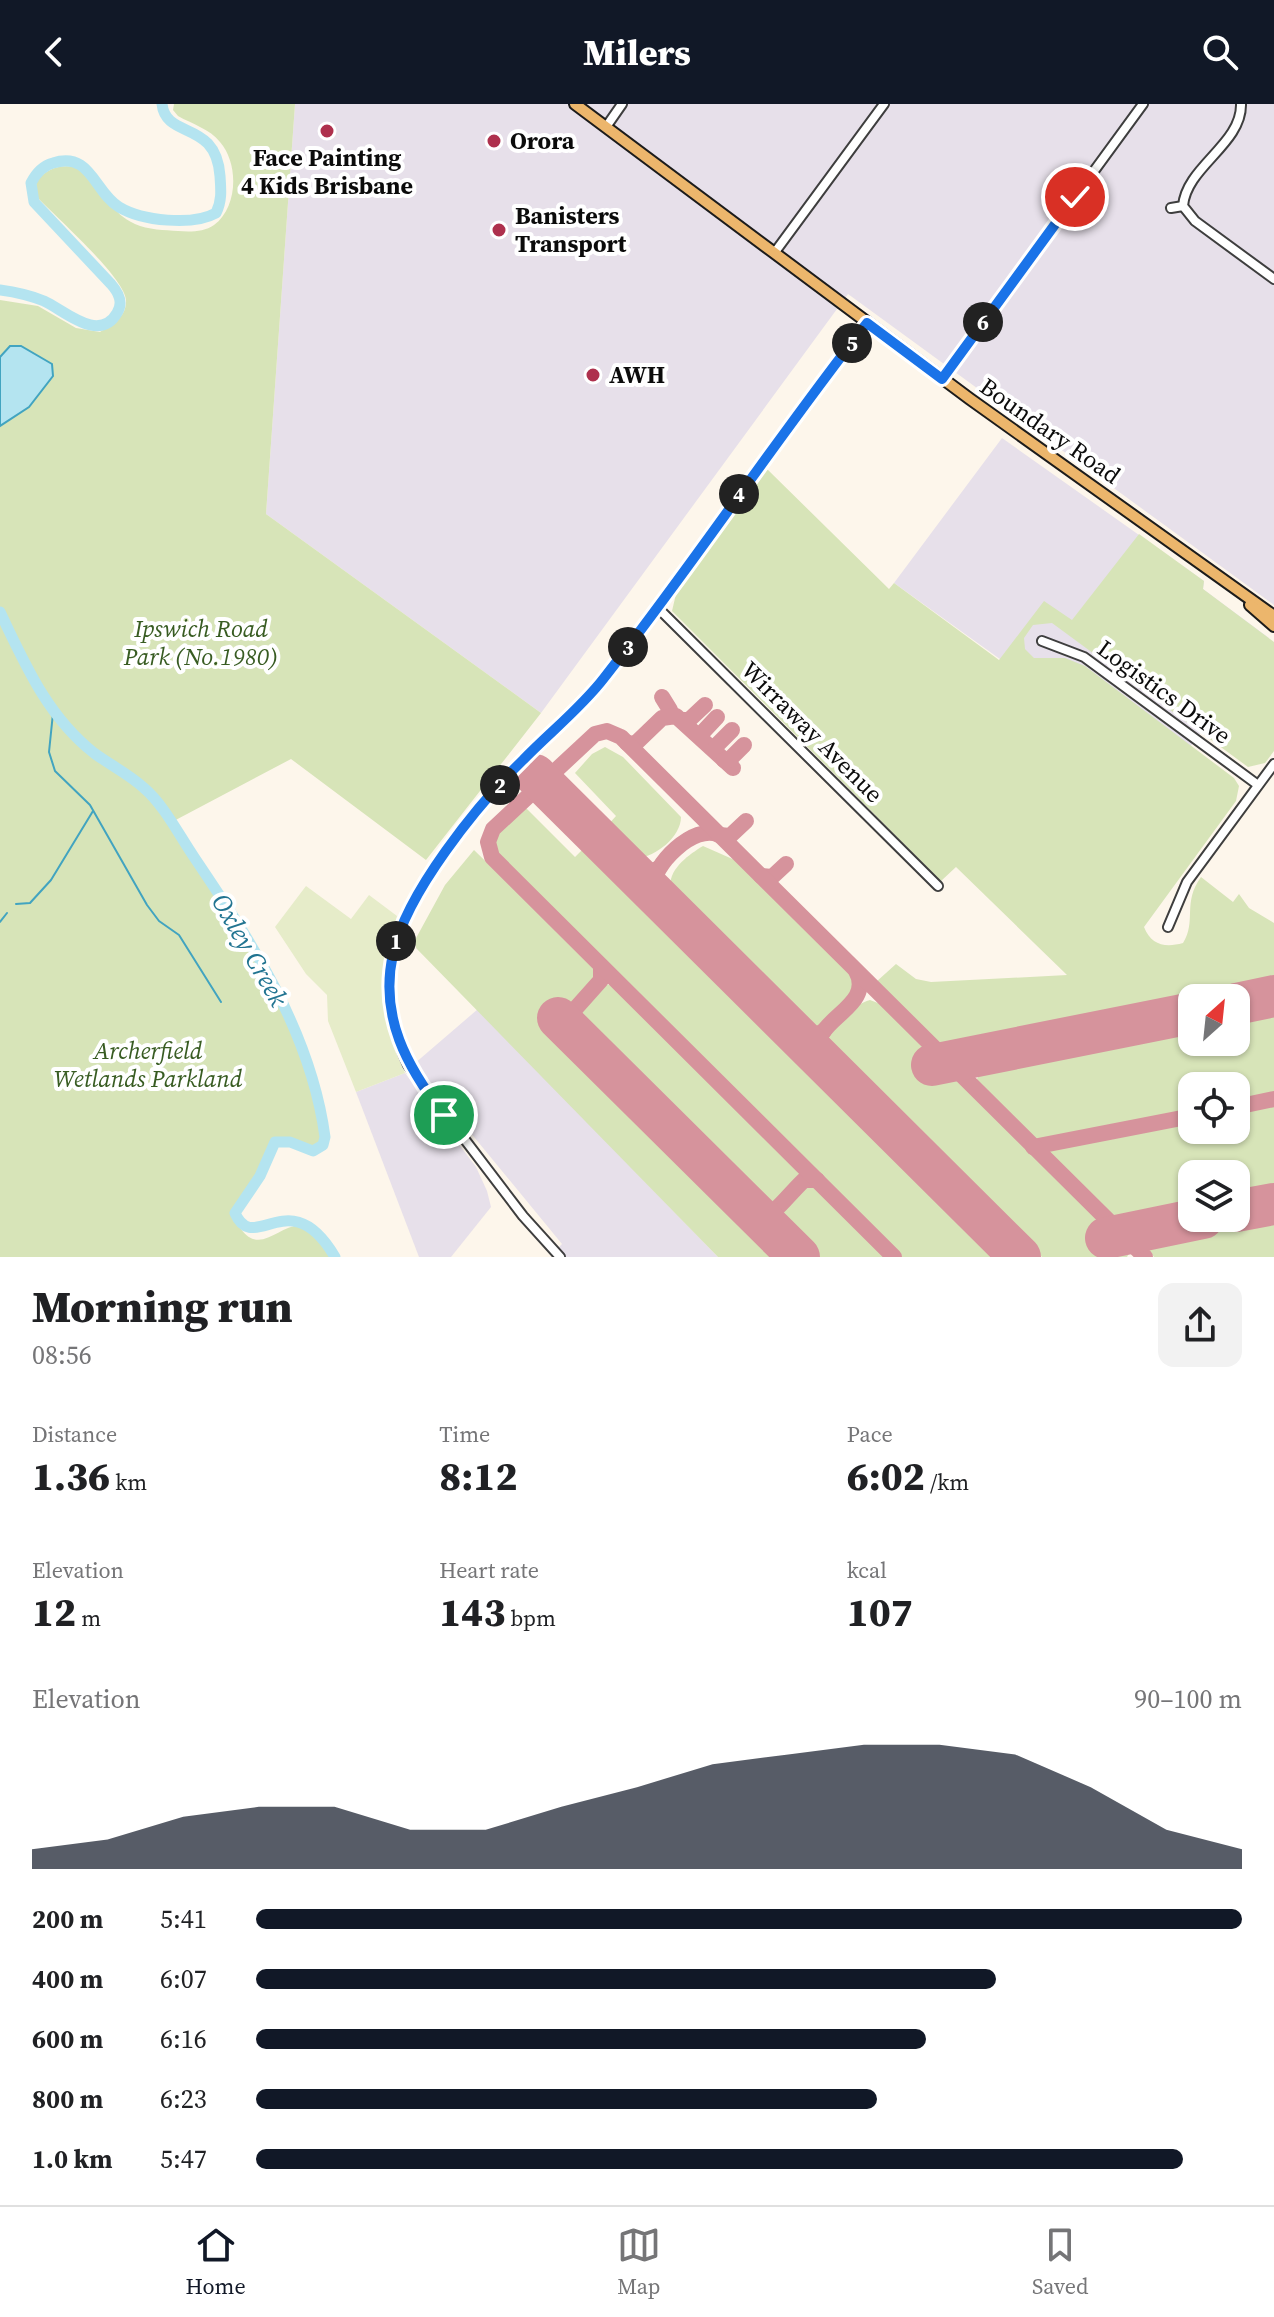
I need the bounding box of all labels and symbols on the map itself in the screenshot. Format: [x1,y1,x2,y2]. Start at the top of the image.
marker: Face Painting 4 Kids Brisbane [318,122,336,140]
place label: Orora [510,124,575,157]
marker: Orora [485,132,503,150]
place label: Face Painting 4 Kids Brisbane [241,141,413,202]
pin [1041,163,1109,231]
place label: Banisters Transport [515,199,627,260]
marker: Banisters Transport [490,221,508,239]
pin: 6 [963,302,1003,342]
pin: 5 [832,323,872,363]
place label: AWH [609,358,665,391]
marker: AWH [584,366,602,384]
street label: Boundary Road [973,370,1128,492]
pin: 4 [719,474,759,514]
park label: Ipswich Road Park (No.1980) [123,612,278,673]
pin: 3 [608,627,648,667]
street label: Logistics Drive [1091,632,1238,751]
street label: Wirraway Avenue [734,653,891,810]
pin: 2 [480,765,520,805]
water label: Oxley Creek [203,887,297,1014]
pin: 1 [376,921,416,961]
north arrow [1178,984,1250,1056]
park label: Archerfield Wetlands Parkland [54,1034,243,1095]
pin [410,1081,478,1149]

